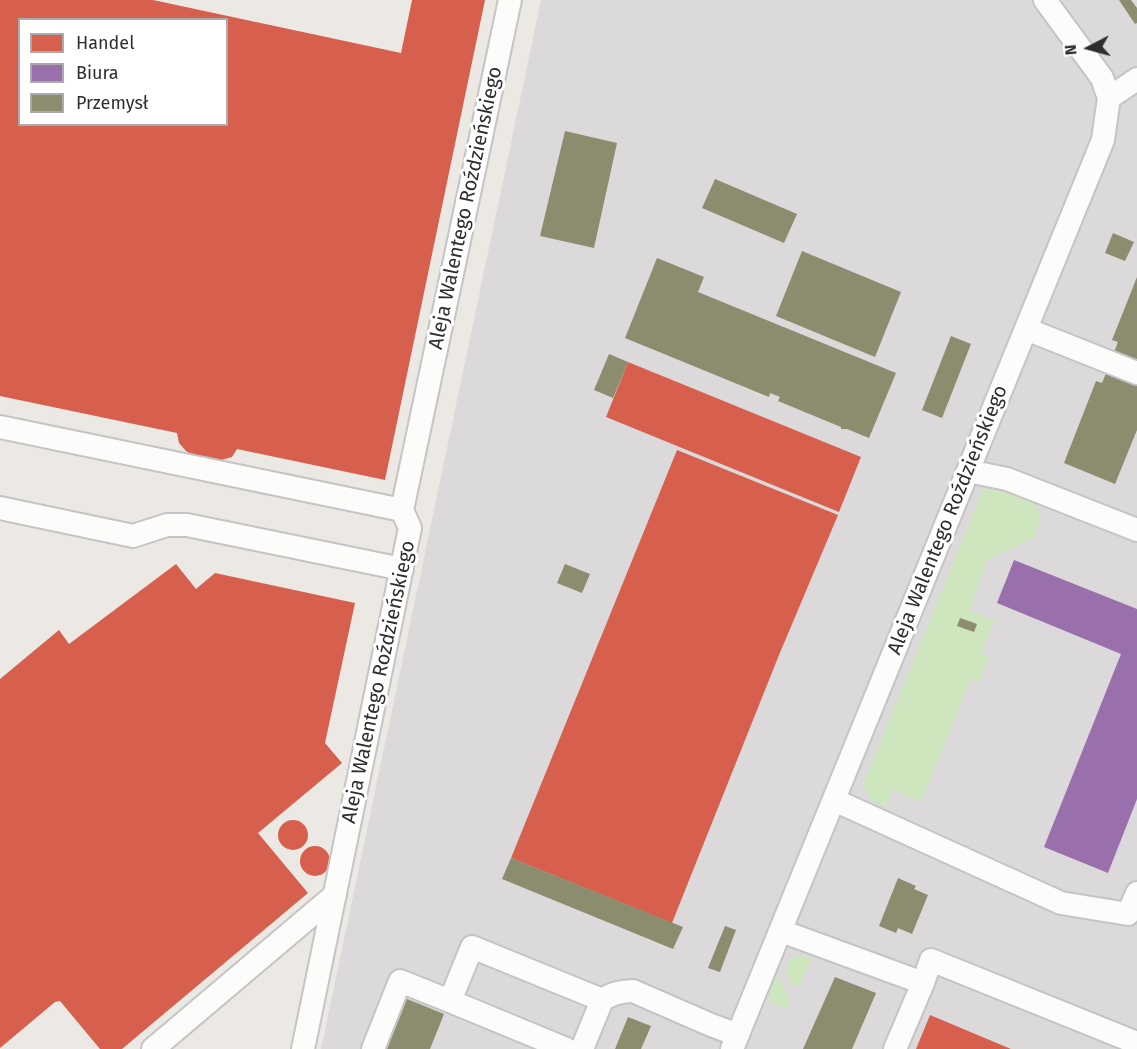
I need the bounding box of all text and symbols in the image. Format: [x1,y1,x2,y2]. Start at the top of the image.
legend [18,18,228,126]
north arrow [1059,18,1119,78]
text: Handel [76,32,134,54]
text: N [1061,44,1081,56]
text: Biura [76,62,119,84]
street label: Aleja Walentego Roździeńskiego [424,64,508,352]
text: Przemysł [76,92,148,114]
street label: Aleja Walentego Roździeńskiego [883,382,1013,658]
street label: Aleja Walentego Roździeńskiego [337,538,421,826]

